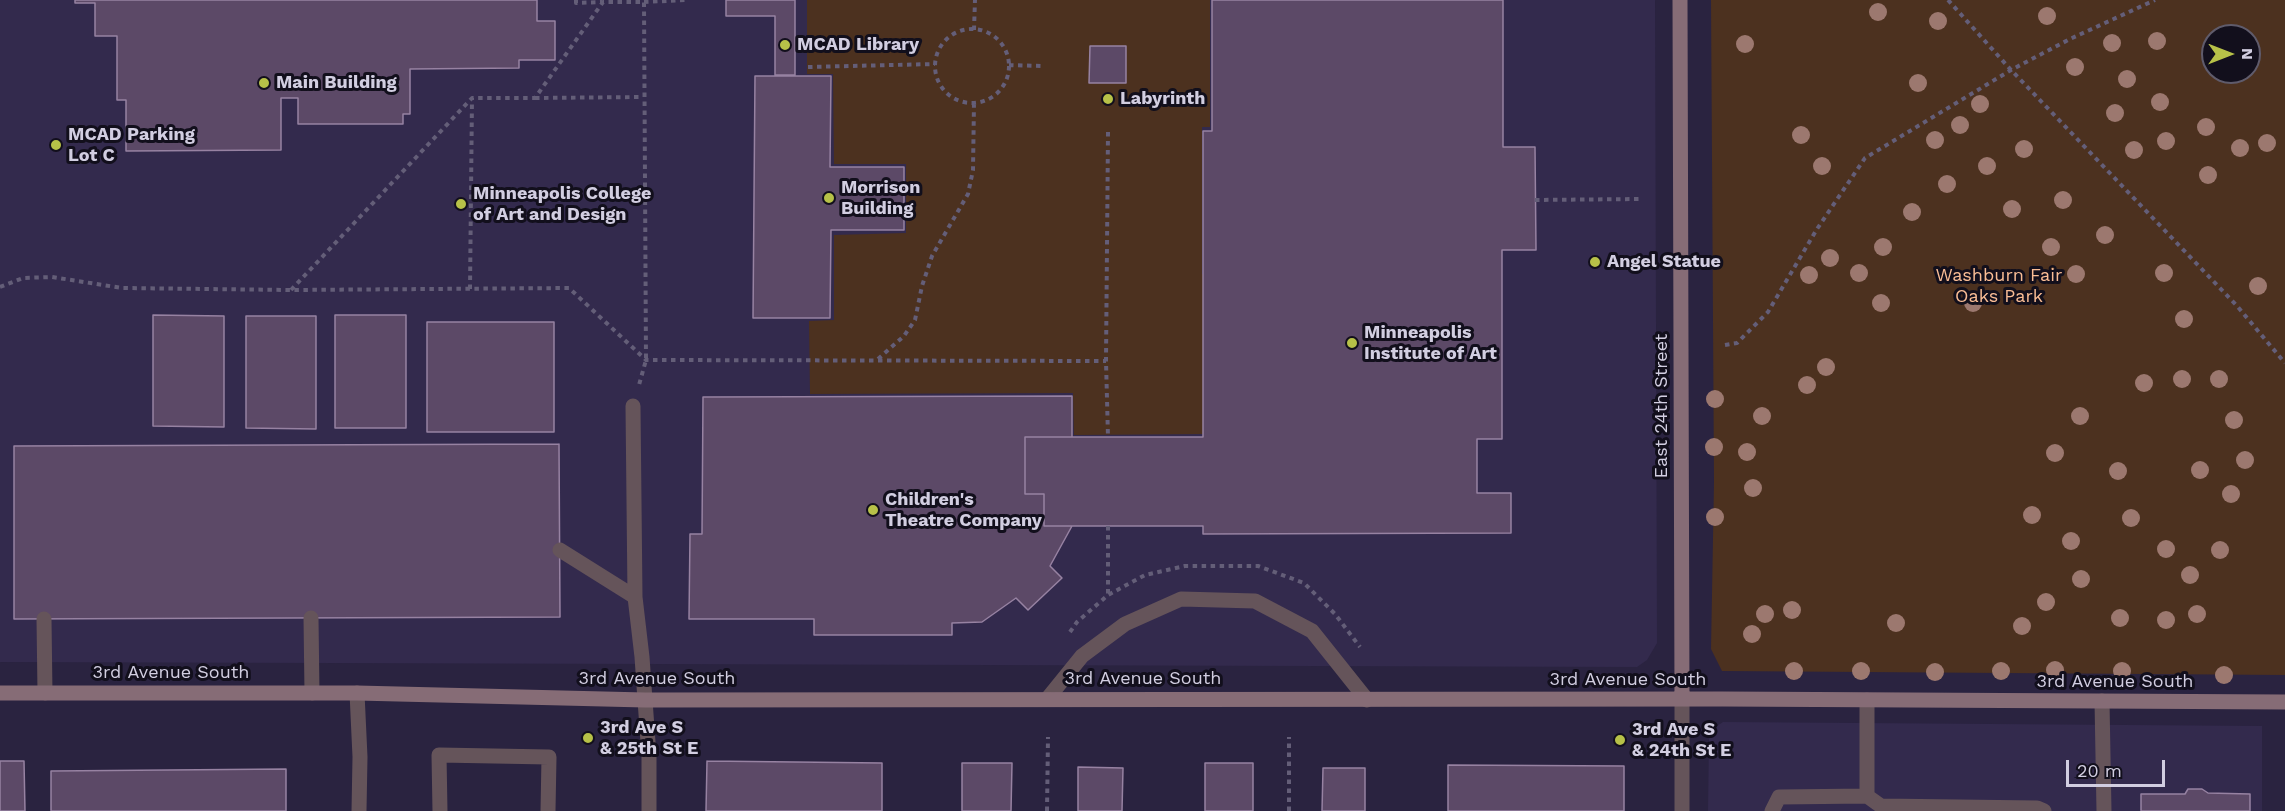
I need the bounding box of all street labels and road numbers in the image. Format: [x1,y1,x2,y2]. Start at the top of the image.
street label: East 24th Street [1651,334,1673,478]
street label: 3rd Avenue South [93,662,249,684]
street label: 3rd Avenue South [579,668,735,690]
street label: 3rd Avenue South [1065,668,1221,690]
street label: 3rd Avenue South [1550,669,1706,691]
street label: 3rd Avenue South [2037,671,2193,693]

